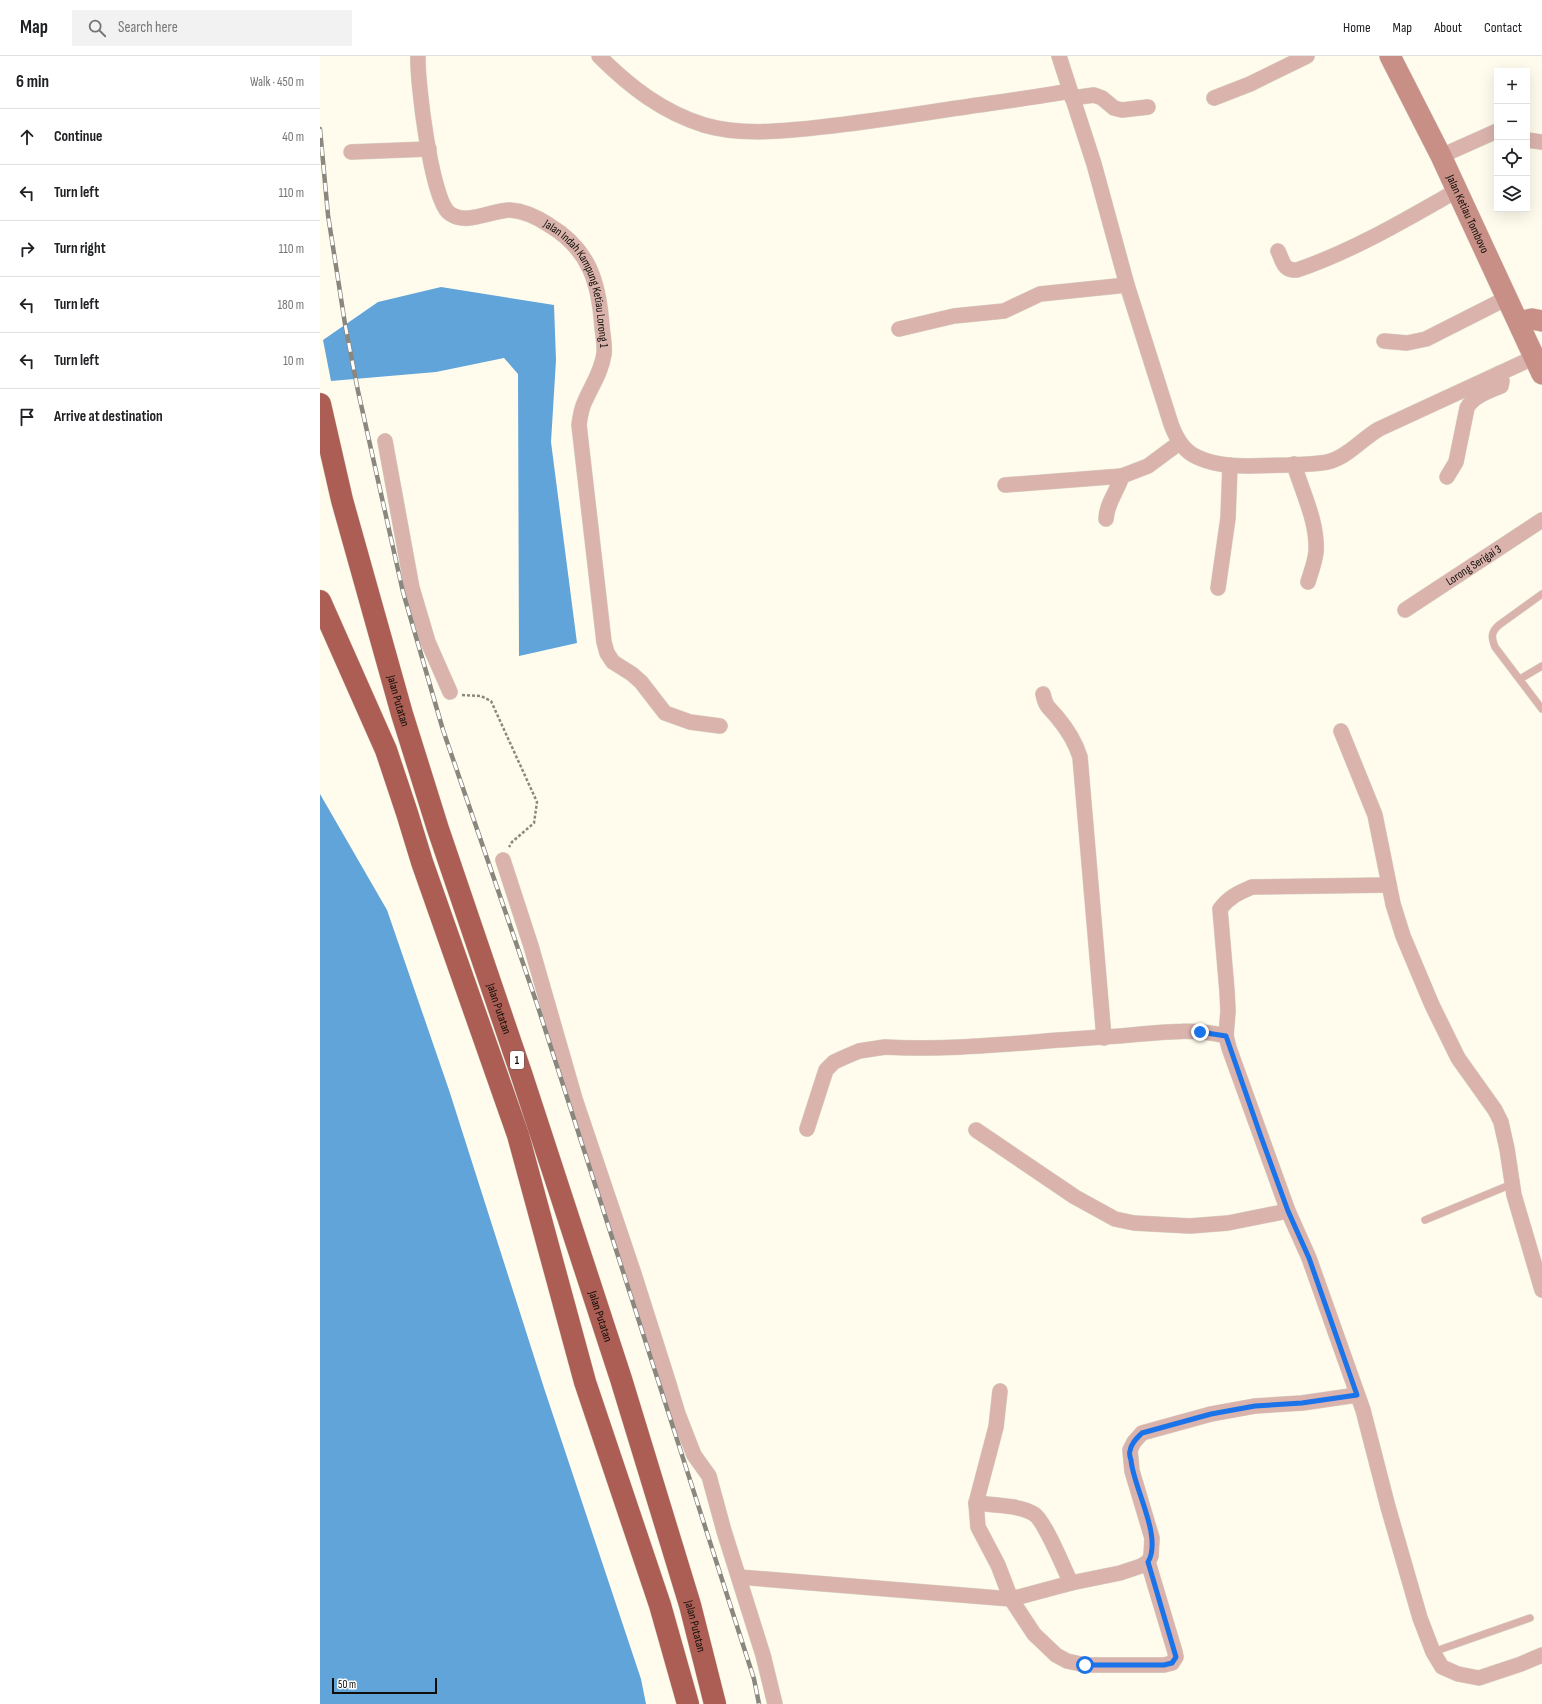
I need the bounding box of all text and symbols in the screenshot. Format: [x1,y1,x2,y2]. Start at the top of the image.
search box [72,10,352,46]
text: Map [20,16,48,39]
icon: search [86,17,108,39]
text: Search here [118,18,178,37]
text: Home [1343,19,1371,36]
text: Map [1393,19,1412,36]
text: About [1434,19,1462,36]
text: Contact [1484,19,1522,36]
map controls [1494,68,1530,212]
button: + [1494,68,1530,104]
text: 6 min [16,72,49,92]
text: Walk · 450 m [250,74,304,90]
button: − [1494,104,1530,140]
icon: ahead [16,126,38,148]
text: Continue [54,127,103,146]
text: 40 m [282,129,304,145]
button: locate [1494,140,1530,176]
street label: Jalan Ketiau Tombovo [1442,172,1492,256]
button: layers [1494,176,1530,212]
icon: left [16,182,38,204]
text: Turn left [54,183,99,202]
text: 110 m [279,185,304,201]
street label: Jalan Indah Kampung Ketiau Lorong 1 [540,216,611,349]
icon: right [16,238,38,260]
text: Turn right [54,239,106,258]
text: 110 m [279,241,304,257]
icon: left [16,294,38,316]
text: Turn left [54,295,99,314]
text: 180 m [278,297,304,313]
icon: left [16,350,38,372]
text: Turn left [54,351,99,370]
text: 10 m [283,353,304,369]
icon: arrive [16,406,38,428]
text: Arrive at destination [54,407,163,426]
street label: Lorong Serigai 3 [1443,542,1504,589]
street label: Jalan Putatan [383,673,412,728]
street label: Jalan Putatan [483,980,514,1036]
route end [1191,1023,1209,1041]
road number: 1 [510,1051,524,1069]
street label: Jalan Putatan [584,1288,615,1344]
street label: Jalan Putatan [681,1598,709,1654]
route start [1076,1656,1094,1674]
scale bar [332,1676,437,1695]
text: 50 m [338,1678,356,1691]

